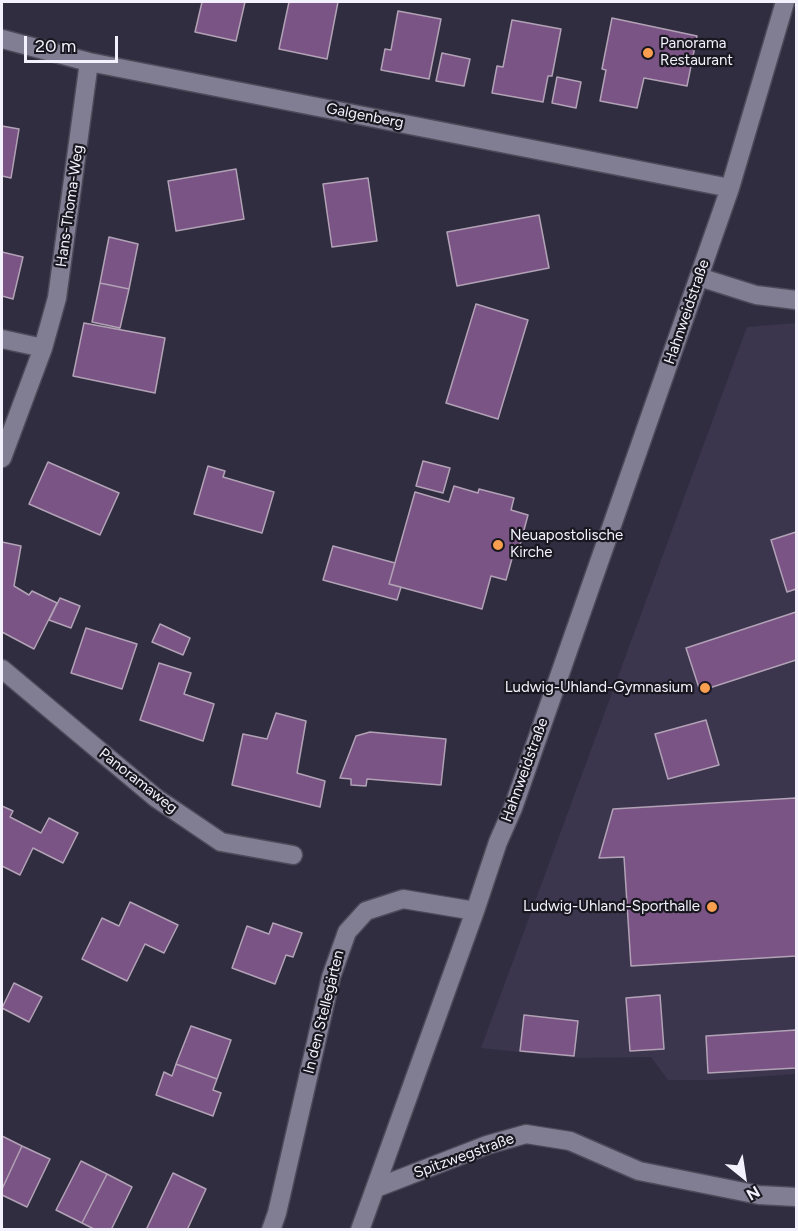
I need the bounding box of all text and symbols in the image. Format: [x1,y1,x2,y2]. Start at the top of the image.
scale bar [27,24,122,62]
text: 20 m [35,35,76,57]
place label: Panorama Restaurant [660,35,733,70]
marker: Panorama Restaurant [641,46,655,60]
street label: Galgenberg [325,100,405,132]
street label: Hans-Thoma-Weg [53,144,87,268]
street label: Hahnweidstraße [661,257,713,367]
place label: Neuapostolische Kirche [510,527,623,562]
marker: Neuapostolische Kirche [491,538,505,552]
place label: Ludwig-Uhland-Gymnasium [505,679,693,697]
marker: Ludwig-Uhland-Gymnasium [698,681,712,695]
street label: Hahnweidstraße [498,715,552,825]
street label: Panoramaweg [95,745,181,817]
place label: Ludwig-Uhland-Sporthalle [523,898,700,916]
marker: Ludwig-Uhland-Sporthalle [705,900,719,914]
street label: In den Stellegärten [300,948,348,1076]
street label: Spitzwegstraße [411,1130,517,1182]
north arrow [714,1147,774,1207]
text: N [743,1182,763,1204]

